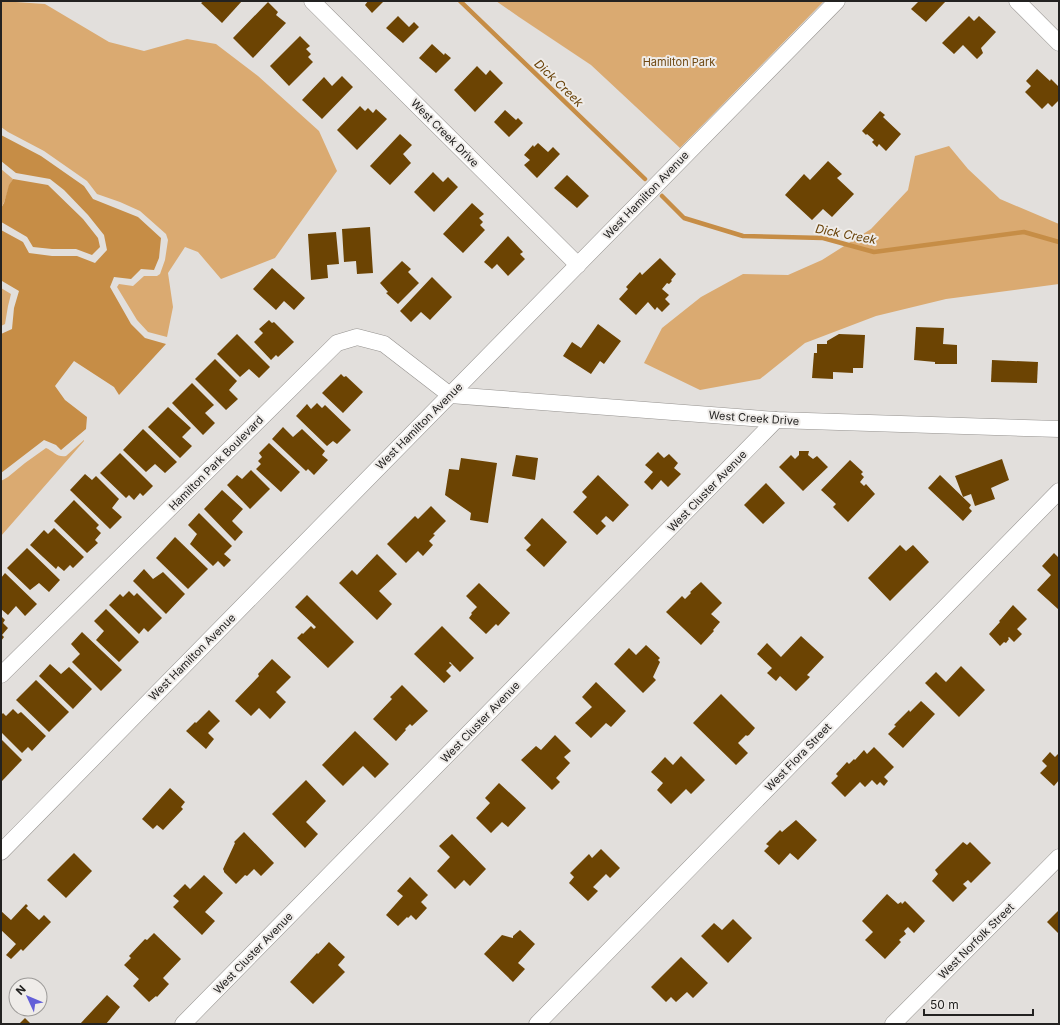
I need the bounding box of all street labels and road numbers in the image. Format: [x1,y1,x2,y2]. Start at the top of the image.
street label: West Creek Drive [408,96,482,170]
street label: West Hamilton Avenue [600,148,692,242]
street label: West Hamilton Avenue [373,380,465,472]
street label: West Creek Drive [708,408,800,428]
street label: Hamilton Park Boulevard [166,413,266,513]
street label: West Cluster Avenue [664,447,750,535]
street label: West Hamilton Avenue [146,611,238,703]
street label: West Cluster Avenue [437,678,523,766]
street label: West Flora Street [762,720,834,794]
street label: West Norfolk Street [935,900,1017,982]
street label: West Cluster Avenue [210,909,296,997]

